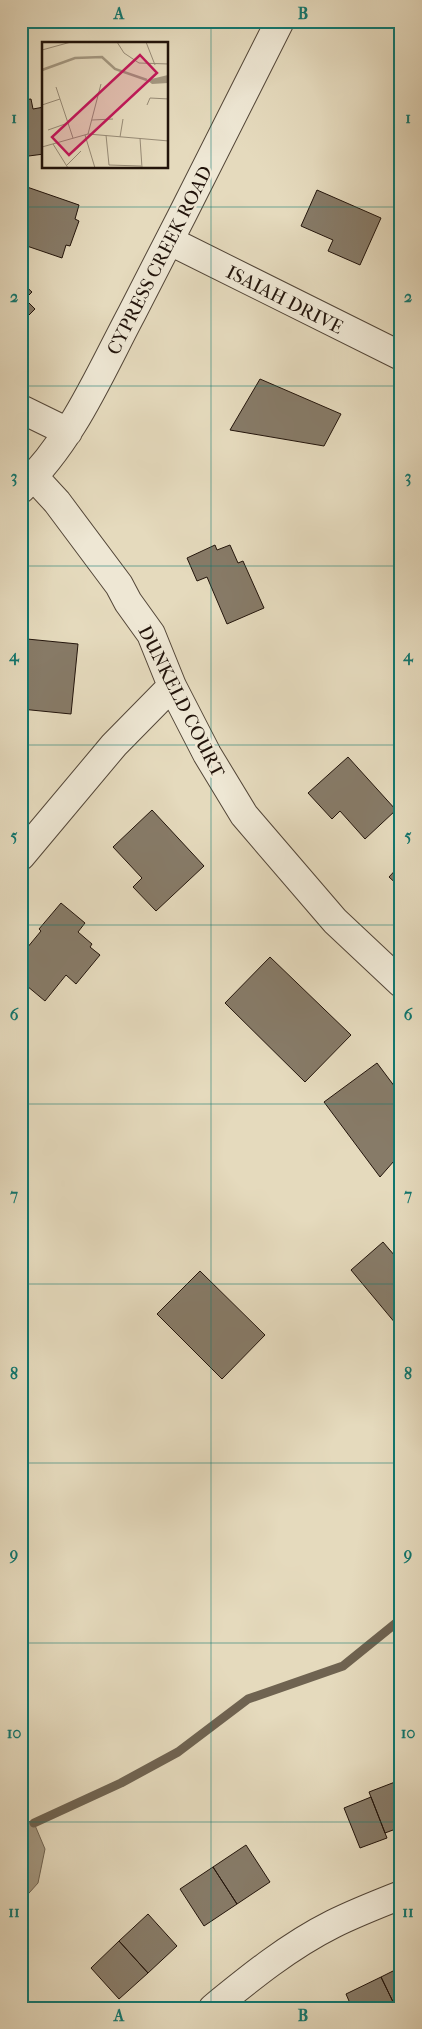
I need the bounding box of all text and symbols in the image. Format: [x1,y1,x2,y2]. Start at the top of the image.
text: A [113,4,125,23]
text: B [298,4,308,23]
inset map [42,42,169,169]
text: 1 [11,108,17,127]
text: 1 [405,108,411,127]
street label: CYPRESS CREEK ROAD [103,162,217,359]
street label: ISAIAH DRIVE [223,261,347,339]
text: 2 [10,287,18,306]
text: 2 [404,287,412,306]
text: 3 [11,467,17,487]
text: 3 [405,467,411,487]
street label: DUNKELD COURT [133,622,229,781]
text: 4 [8,646,20,666]
text: 4 [402,646,414,666]
text: 5 [11,826,18,845]
text: 5 [405,826,412,845]
text: 6 [10,1005,19,1024]
text: 6 [404,1005,413,1024]
text: 7 [9,1185,18,1204]
text: 7 [403,1185,412,1204]
text: 8 [10,1364,18,1383]
text: 8 [404,1364,412,1383]
text: 9 [9,1544,18,1564]
text: 9 [403,1544,412,1564]
text: 10 [7,1723,21,1742]
text: 10 [401,1723,415,1742]
text: 11 [8,1902,20,1921]
text: 11 [402,1902,414,1921]
text: A [113,2006,125,2025]
text: B [298,2006,308,2025]

